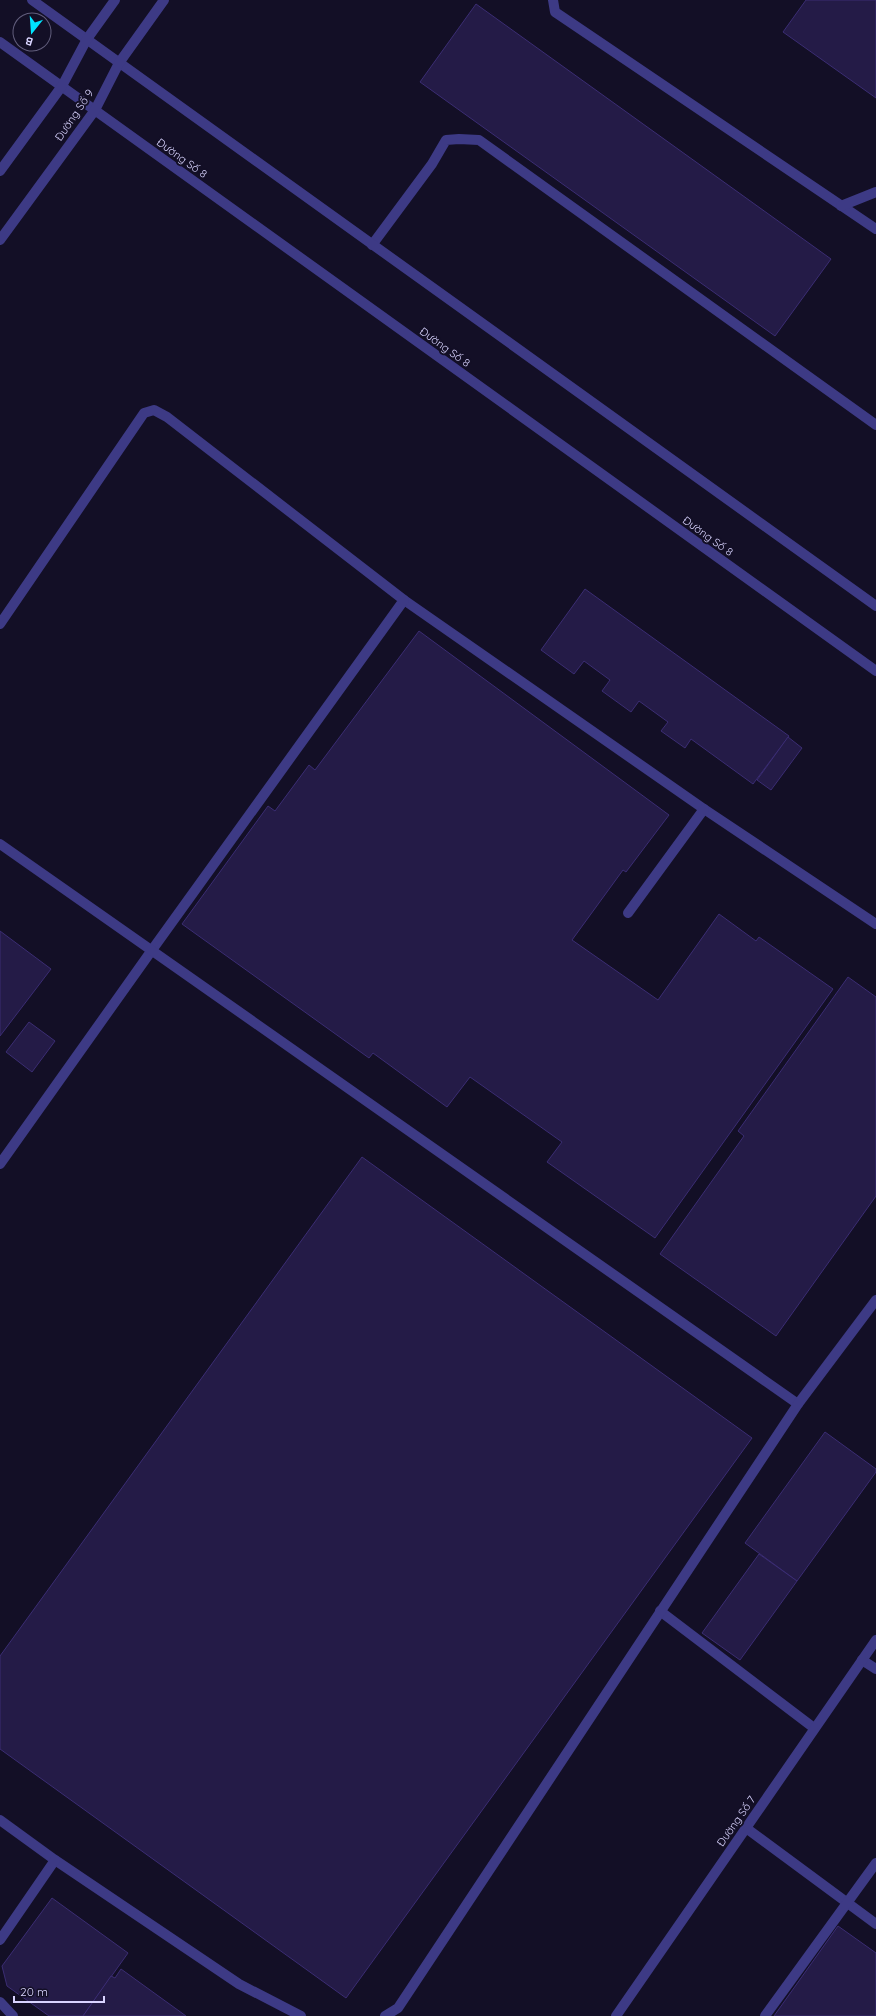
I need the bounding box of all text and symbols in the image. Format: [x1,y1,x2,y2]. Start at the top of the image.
north arrow [12,12,52,52]
text: B [24,34,35,49]
street label: Đường Số 9 [52,87,96,143]
street label: Đường Số 8 [154,135,210,181]
street label: Đường Số 8 [417,324,473,370]
street label: Đường Số 8 [680,513,736,559]
street label: Đường Số 7 [713,1793,759,1849]
scale bar [14,1978,104,2004]
text: 20 m [20,1984,48,1999]

